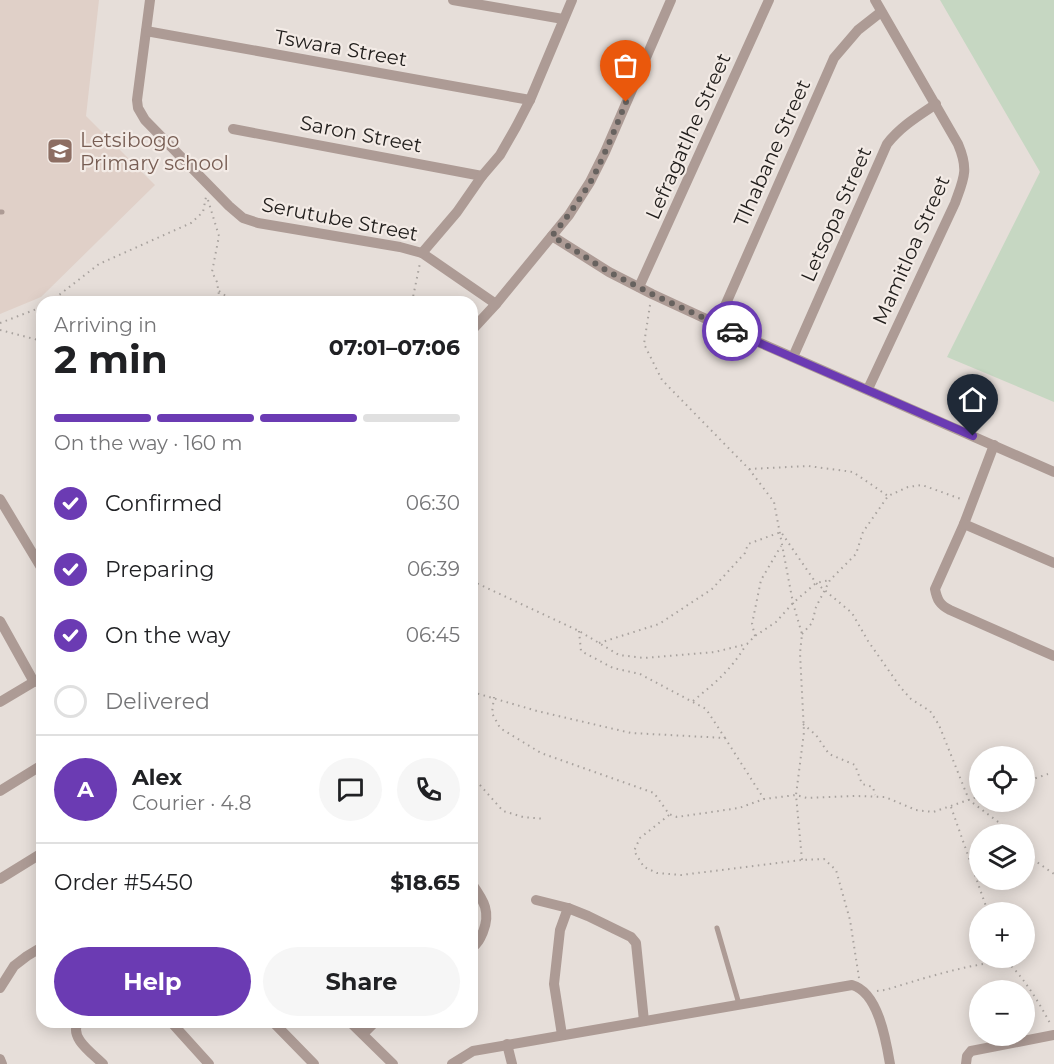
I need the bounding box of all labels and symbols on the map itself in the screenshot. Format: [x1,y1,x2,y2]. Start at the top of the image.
street label: Tswara Street [273,25,409,71]
pin [600,40,651,102]
street label: Lefragatlhe Street [640,49,736,223]
street label: Tlhabane Street [729,76,815,230]
street label: Saron Street [298,110,424,158]
place label: Letsibogo Primary school [80,128,229,175]
school or university icon: Letsibogo Primary school [45,136,75,166]
street label: Letsopa Street [796,143,876,285]
street label: Mamitloa Street [867,172,955,328]
street label: Serutube Street [260,192,420,246]
courier [702,301,762,361]
pin [947,374,998,436]

